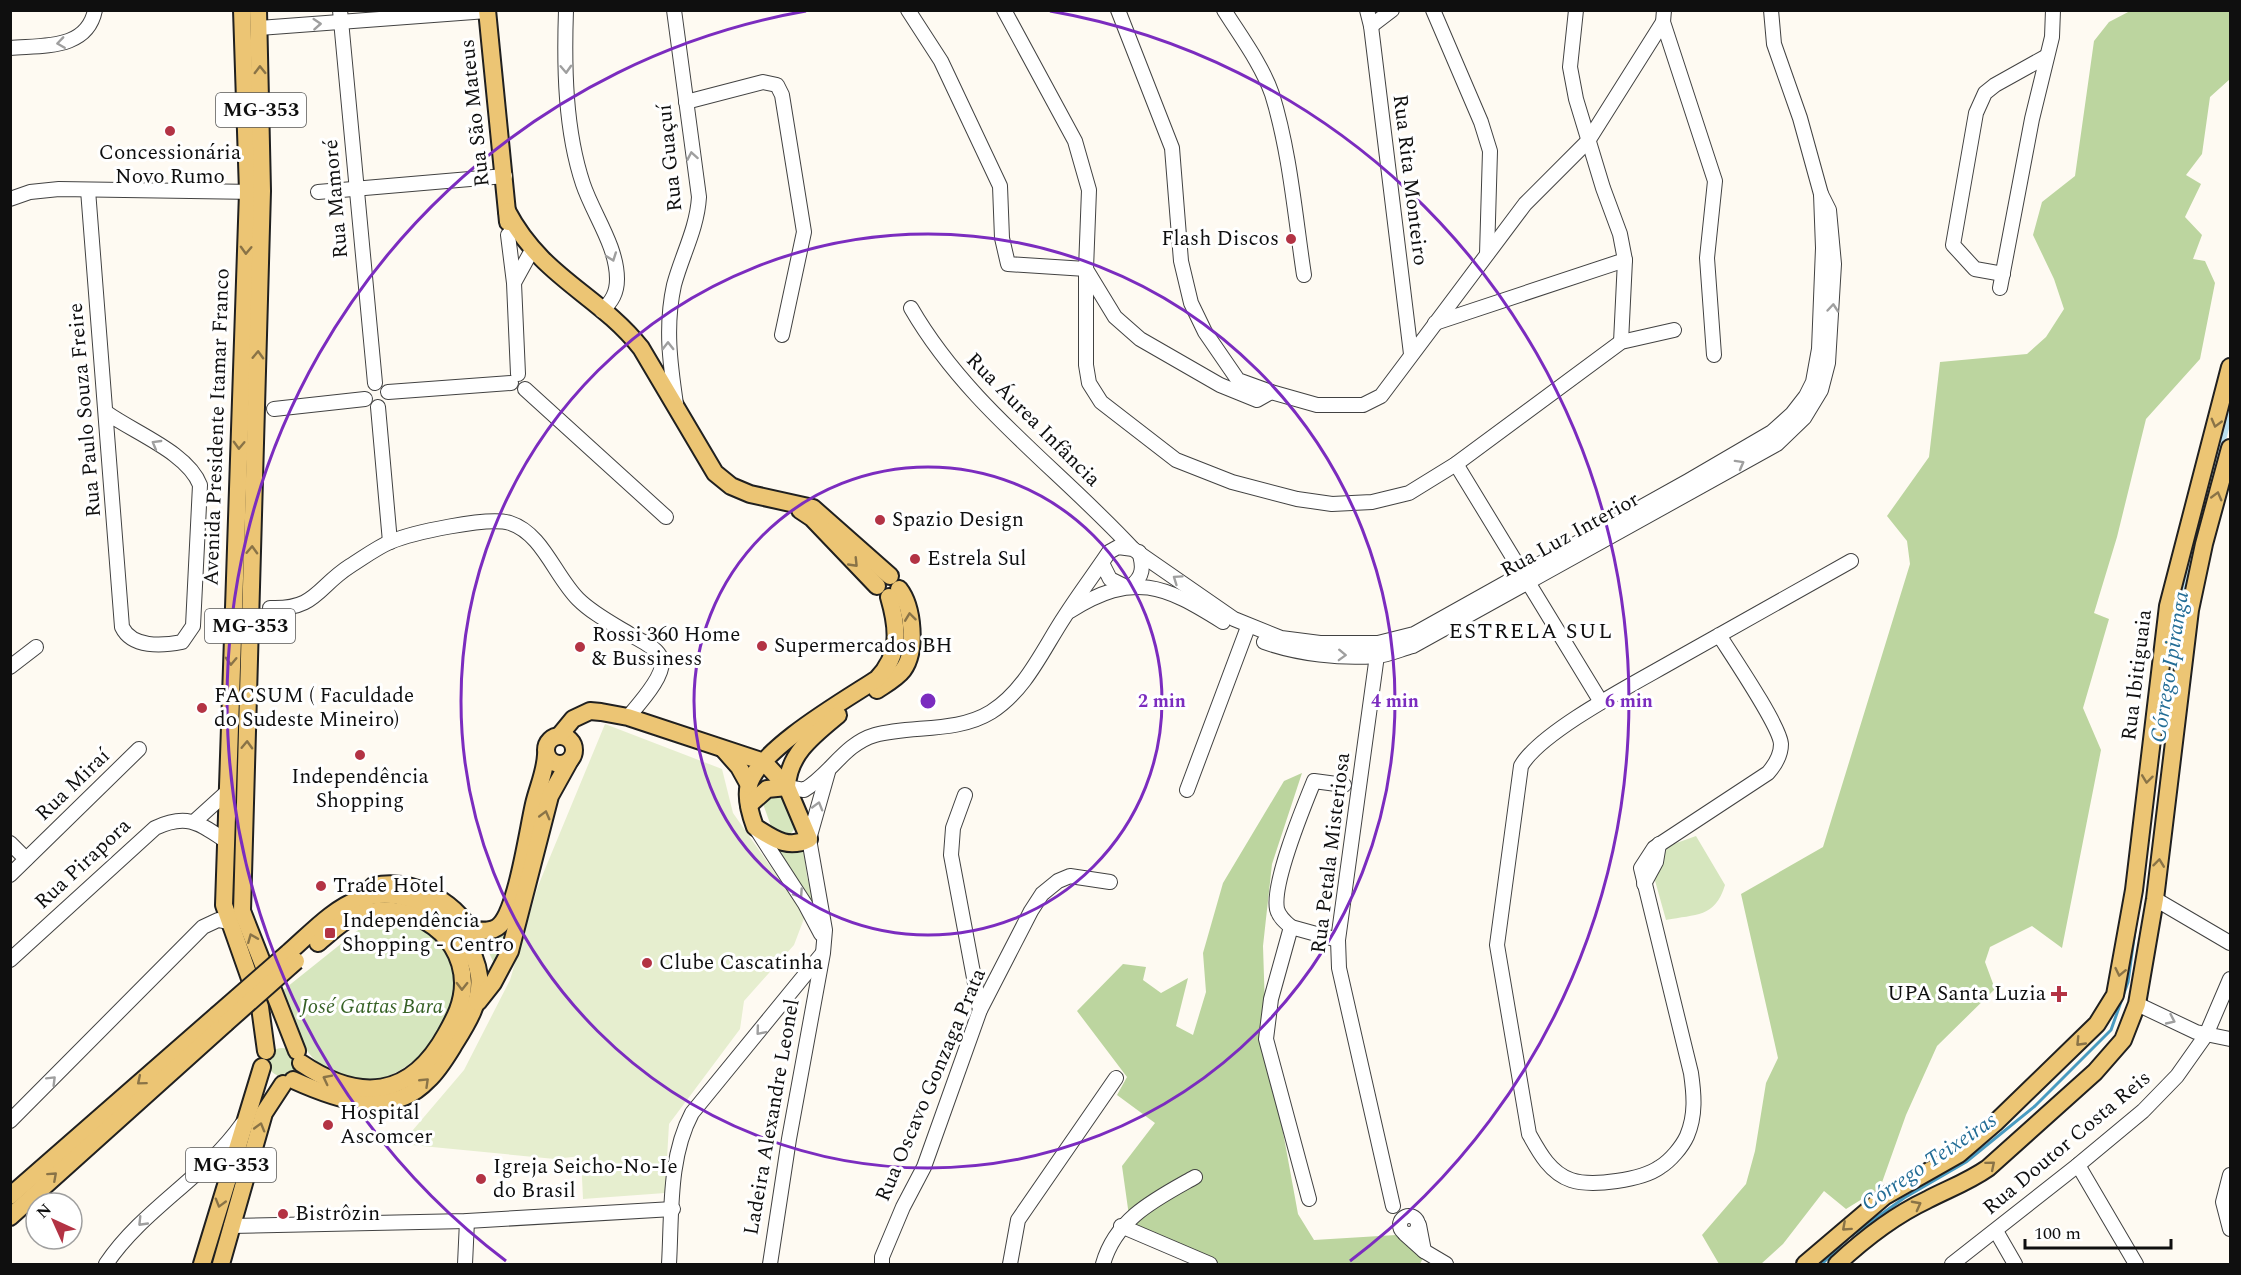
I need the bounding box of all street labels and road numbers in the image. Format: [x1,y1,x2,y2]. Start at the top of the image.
street label: Rua São Mateus [451,37,499,189]
road number: MG-353 [216,93,306,127]
street label: Rua Rita Monteiro [1384,93,1436,267]
street label: Rua Guaçuí [648,101,692,213]
street label: Rua Mamoré [315,138,357,260]
street label: Avenida Presidente Itamar Franco [195,268,239,586]
street label: Rua Paulo Souza Freire [60,301,110,519]
street label: Rua Áurea Infância [958,345,1108,495]
street label: Rua Luz Interior [1495,484,1645,586]
street label: Rua Ibitiguaia [2113,607,2161,742]
road number: MG-353 [205,609,295,643]
street label: Rua Miraí [28,740,119,829]
street label: Rua Petala Misteriosa [1303,750,1359,955]
street label: Rua Pirapora [27,810,139,917]
street label: Rua Oscavo Gonzaga Prata [867,963,995,1207]
street label: Ladeira Alexandre Leonel [735,996,809,1238]
street label: Rua Doutor Costa Reis [1976,1063,2158,1223]
road number: MG-353 [186,1148,276,1182]

